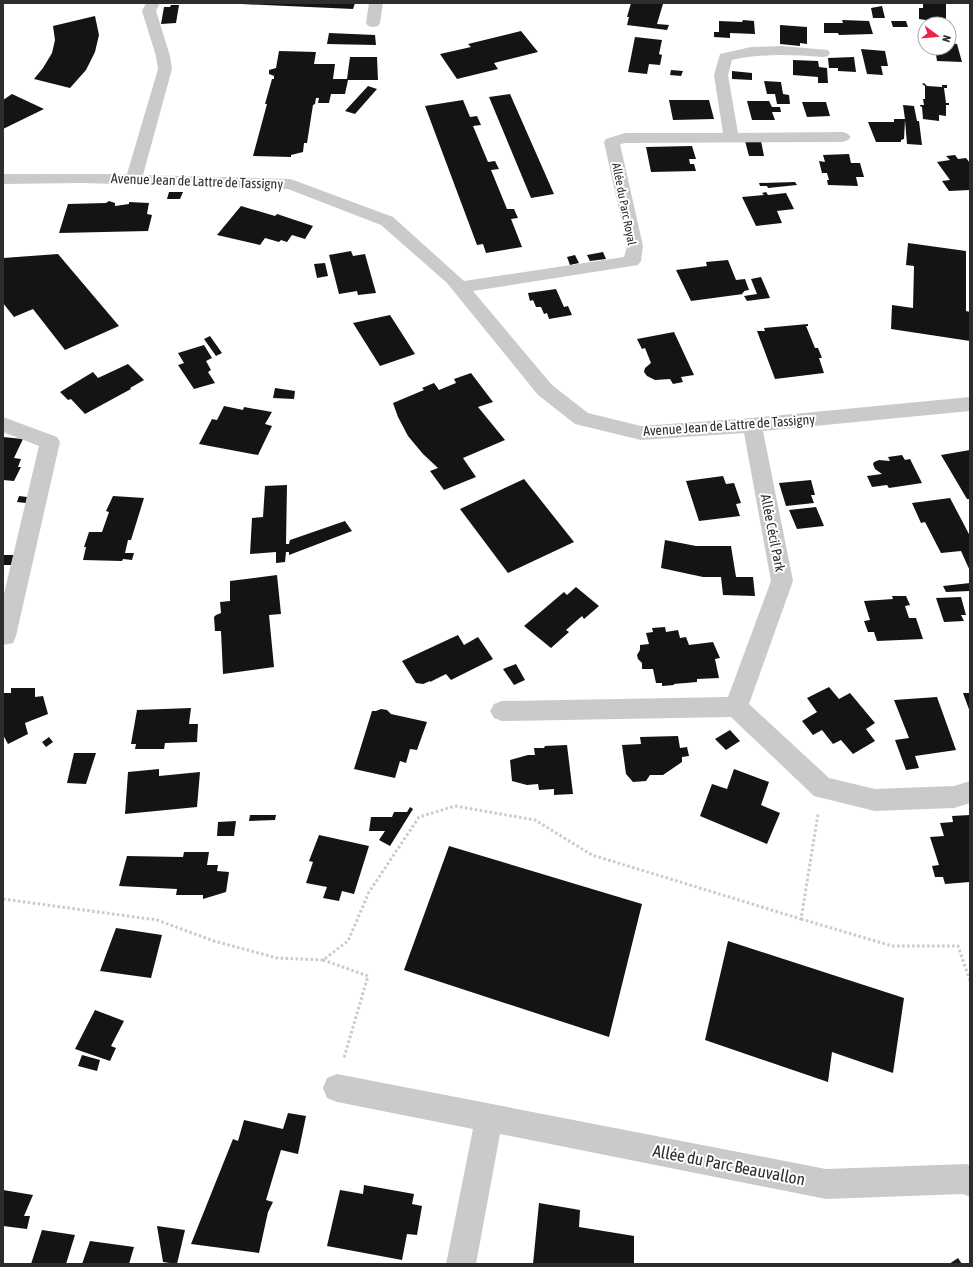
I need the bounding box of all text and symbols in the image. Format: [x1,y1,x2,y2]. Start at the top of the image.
north arrow [917,16,957,56]
text: N [940,34,953,44]
street label: Allée du Parc Royal [609,162,639,247]
street label: Avenue Jean de Lattre de Tassigny [111,170,284,192]
street label: Avenue Jean de Lattre de Tassigny [642,411,816,439]
street label: Allée Cécil Park [758,493,788,573]
street label: Allée du Parc Beauvallon [651,1140,807,1190]

